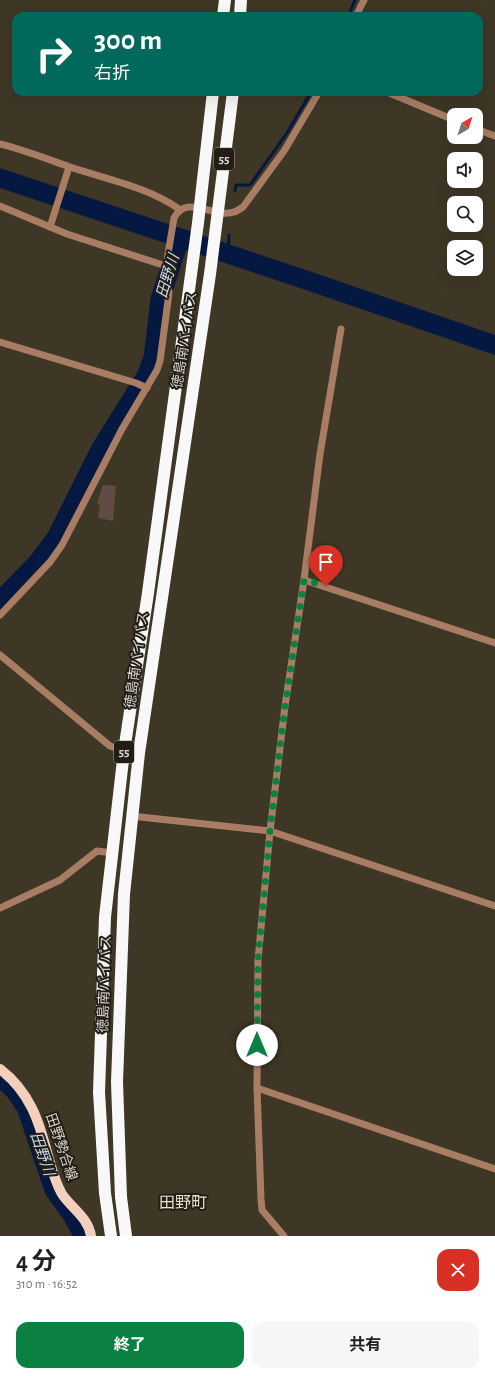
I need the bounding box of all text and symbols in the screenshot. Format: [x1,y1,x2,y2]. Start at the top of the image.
text: 300 m [94,27,162,55]
icon: right [28,28,80,80]
text: 右折 [94,65,130,83]
north arrow [447,108,483,144]
map controls [447,108,483,276]
road number: 55 [214,148,234,170]
button: sound [447,152,483,188]
button: search [447,196,483,232]
button: layers [447,240,483,276]
water label: 田野川 [154,250,182,300]
street label: 徳島南バイパス [169,290,200,389]
pin [309,545,343,586]
icon: arrive [315,551,337,573]
street label: 徳島南バイパス [122,610,151,709]
road number: 55 [114,741,134,763]
street label: 徳島南バイパス [95,935,114,1033]
position arrow [236,1024,278,1066]
street label: 田野勢合線 [43,1111,80,1182]
water label: 田野川 [28,1130,57,1180]
district label: 田野町 [159,1194,207,1211]
button: close [437,1249,479,1291]
text: 4 分 [16,1250,56,1274]
text: 310 m · 16:52 [16,1278,77,1291]
button: 終了 [16,1322,244,1368]
button: 共有 [252,1322,479,1368]

